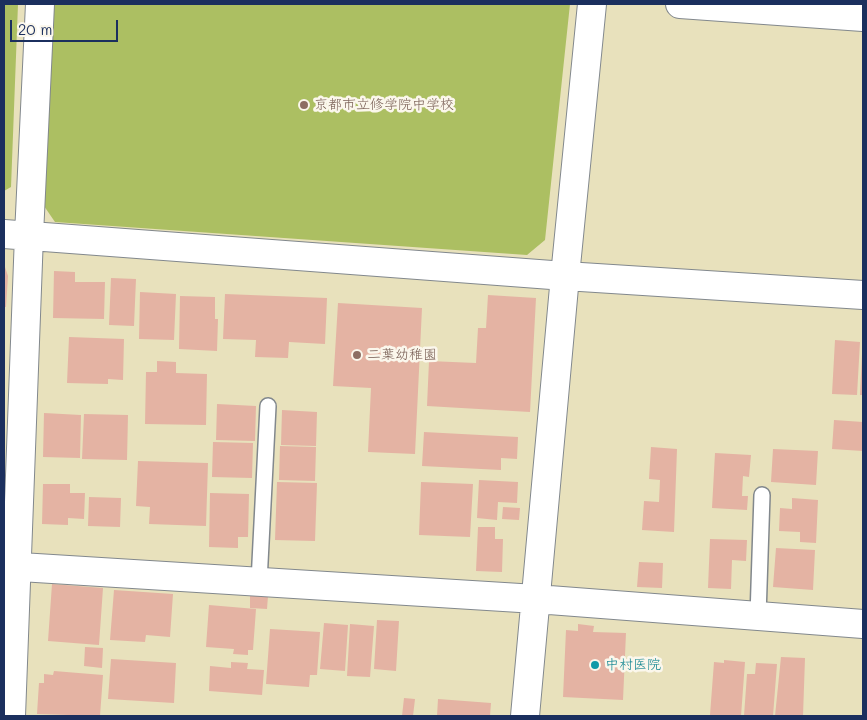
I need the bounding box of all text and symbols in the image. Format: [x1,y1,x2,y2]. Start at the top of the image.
scale bar [12,10,120,42]
text: 20 m [18,19,52,39]
place label: 京都市立修学院中学校 [314,97,454,113]
marker: 京都市立修学院中学校 [298,99,310,111]
place label: 二葉幼稚園 [367,347,437,363]
marker: 二葉幼稚園 [351,349,363,361]
place label: 中村医院 [605,657,661,673]
marker: 中村医院 [589,659,601,671]

